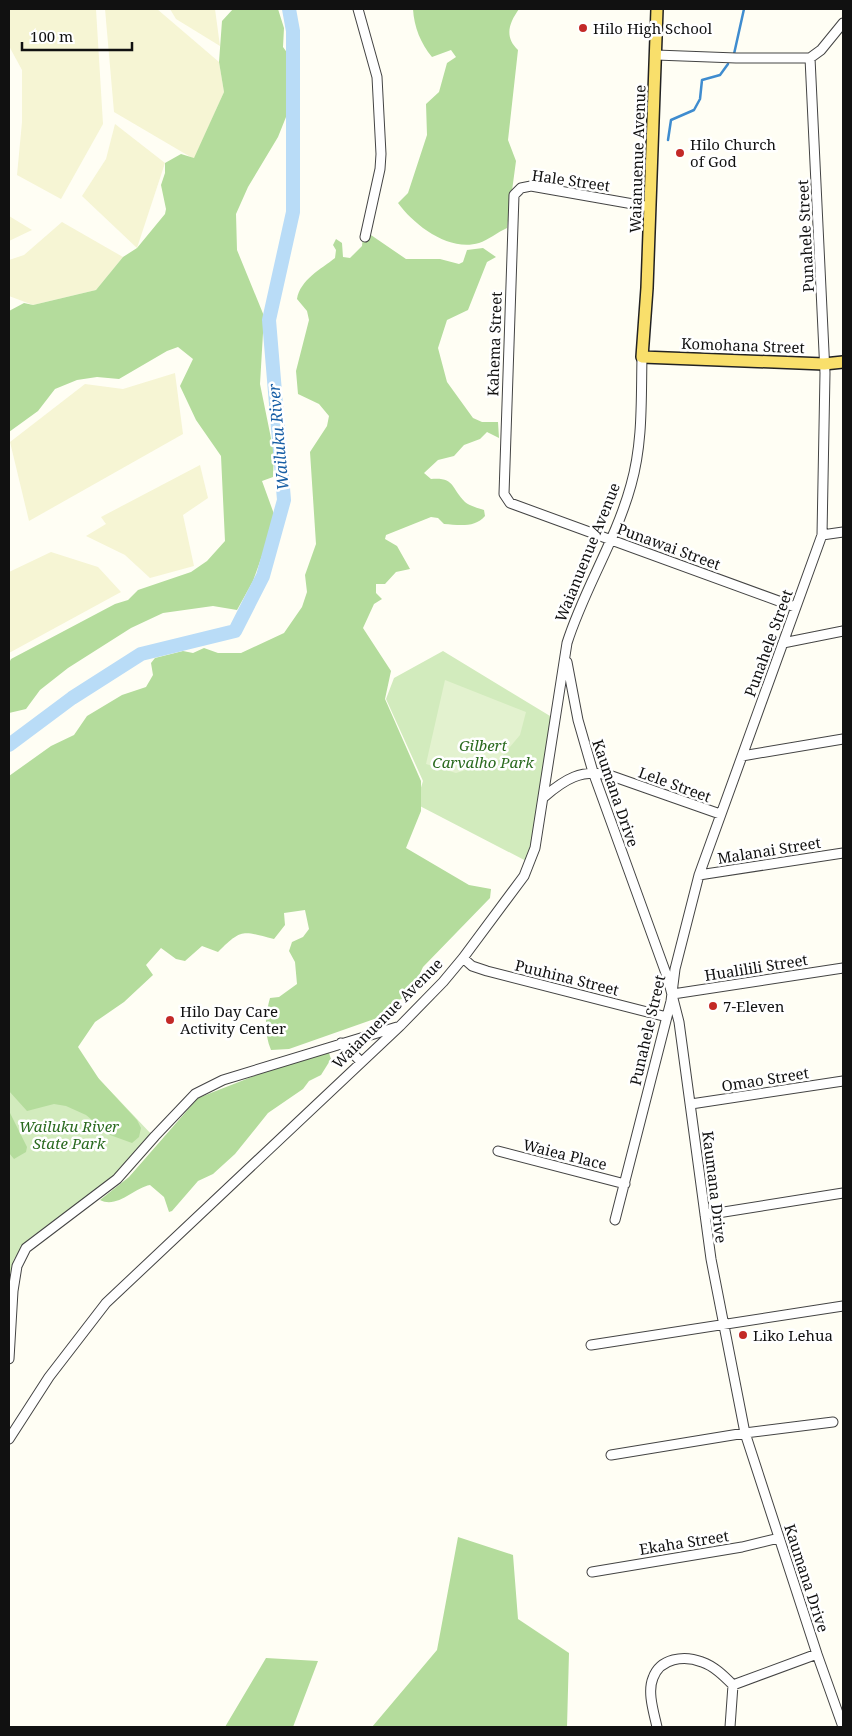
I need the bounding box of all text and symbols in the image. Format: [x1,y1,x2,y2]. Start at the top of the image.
place label: Hilo High School [593,18,712,38]
scale bar [22,20,132,52]
marker: Hilo High School [577,22,589,34]
text: 100 m [30,26,73,46]
street label: Waianuenue Avenue [624,85,650,233]
place label: Hilo Church of God [690,134,777,171]
marker: Hilo Church of God [674,147,686,159]
street label: Hale Street [531,165,611,195]
street label: Punahele Street [792,179,818,293]
street label: Kahema Street [482,291,506,397]
street label: Komohana Street [681,333,805,357]
water label: Wailuku River [262,382,294,491]
street label: Waianuenue Avenue [550,479,624,625]
street label: Punawai Street [615,518,723,574]
street label: Punahele Street [739,587,797,699]
park label: Gilbert Carvalho Park [432,735,534,772]
street label: Kaumana Drive [588,737,644,849]
street label: Lele Street [636,762,714,806]
street label: Malanai Street [716,832,822,868]
street label: Hualilili Street [703,949,809,985]
street label: Waianuenue Avenue [327,953,447,1073]
street label: Puuhina Street [513,954,621,1000]
street label: Punahele Street [625,973,669,1087]
place label: 7-Eleven [723,996,785,1016]
marker: 7-Eleven [707,1000,719,1012]
place label: Hilo Day Care Activity Center [180,1001,286,1038]
marker: Hilo Day Care Activity Center [164,1014,176,1026]
street label: Omao Street [720,1062,810,1096]
park label: Wailuku River State Park [19,1116,120,1153]
street label: Kaumana Drive [698,1130,732,1244]
street label: Waiea Place [521,1134,609,1174]
place label: Liko Lehua [753,1325,833,1345]
marker: Liko Lehua [737,1329,749,1341]
street label: Kaumana Drive [780,1521,834,1635]
street label: Ekaha Street [638,1525,730,1559]

